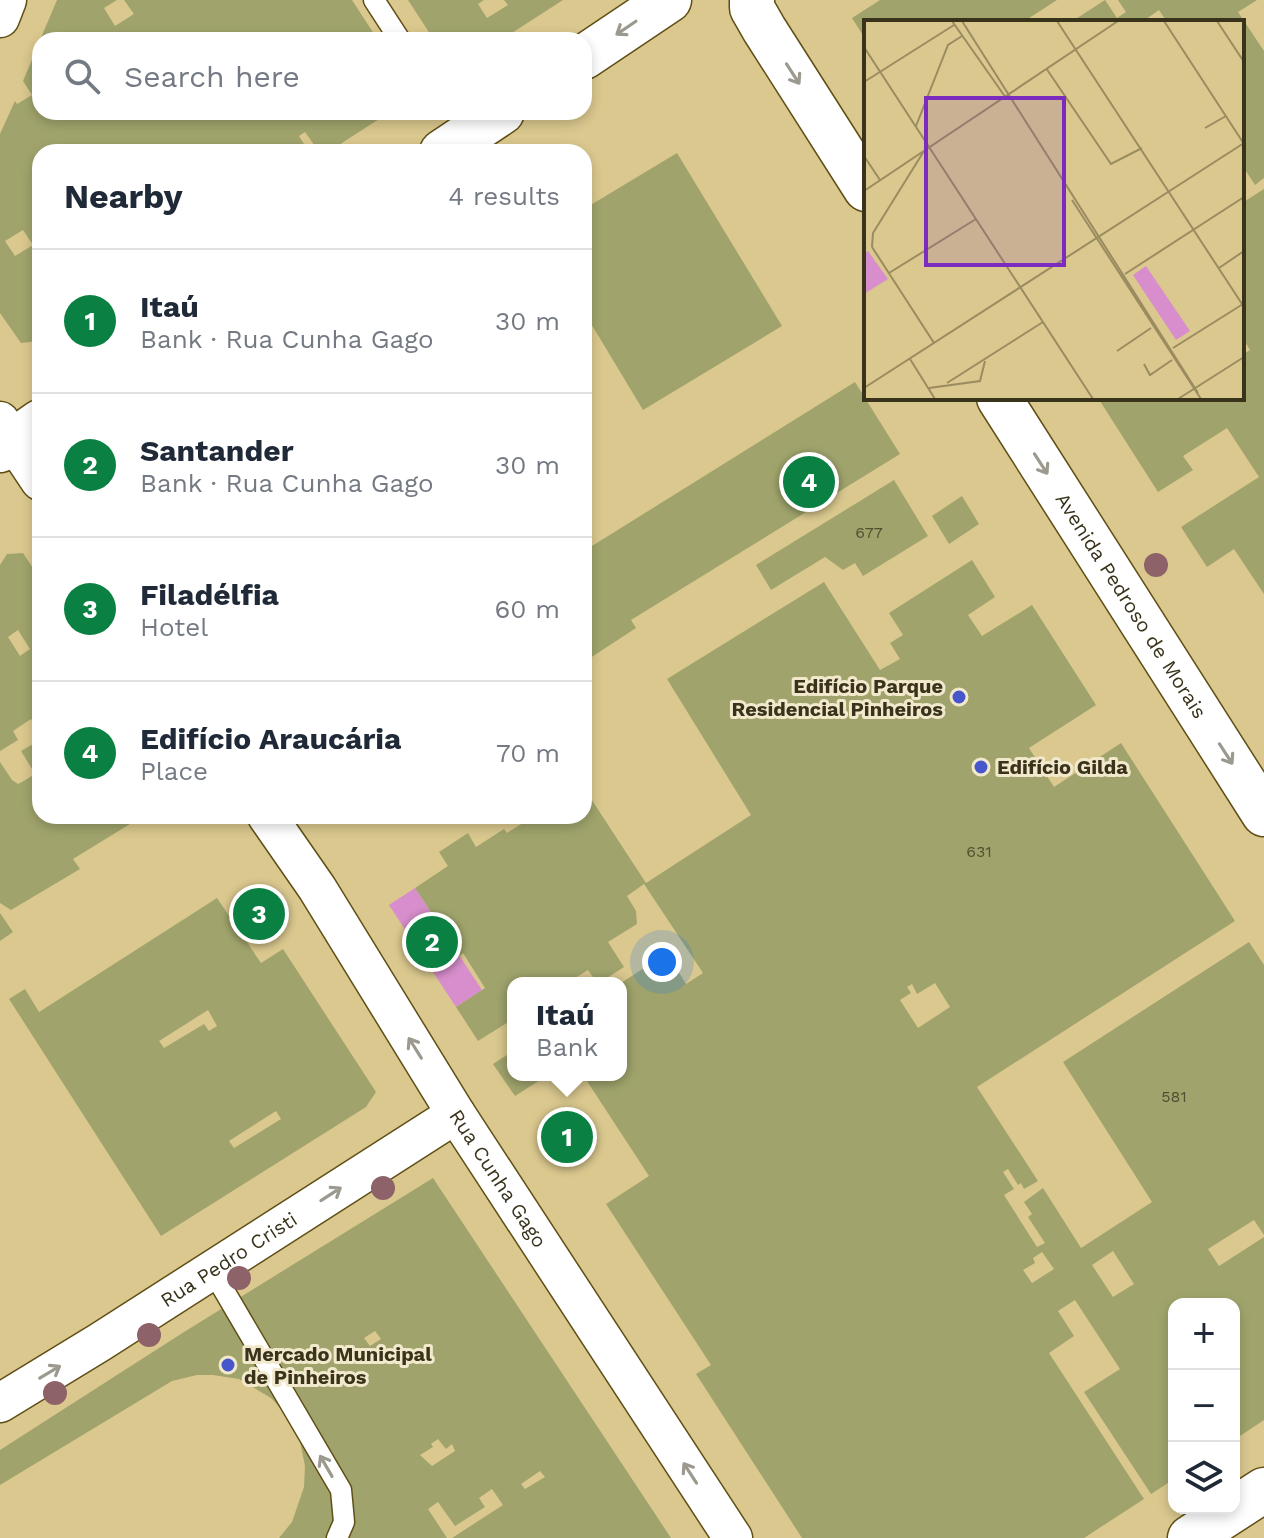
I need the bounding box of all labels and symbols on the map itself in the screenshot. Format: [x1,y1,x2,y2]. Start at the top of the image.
one-way arrow [616,20,638,36]
inset map [864,20,1244,400]
one-way arrow [785,63,802,85]
pin: 4 [783,452,835,512]
one-way arrow [1034,452,1050,475]
street label: Avenida Pedroso de Morais [1050,488,1212,723]
house number: 677 [855,523,883,542]
place label: Edifício Parque Residencial Pinheiros [732,674,943,721]
marker: Edifício Parque Residencial Pinheiros [950,688,968,706]
one-way arrow [1218,742,1234,765]
place label: Edifício Gilda [997,755,1128,779]
marker: Edifício Gilda [972,758,990,776]
house number: 631 [966,842,992,861]
pin: 3 [233,884,285,944]
pin: 2 [406,912,458,972]
your location [642,942,682,982]
one-way arrow [407,1037,423,1060]
house number: 581 [1161,1087,1187,1106]
street label: Rua Cunha Gago [444,1105,552,1252]
pin: 1 [541,1107,593,1167]
one-way arrow [319,1186,342,1202]
street label: Rua Pedro Cristi [156,1207,301,1312]
place label: Mercado Municipal de Pinheiros [244,1342,432,1389]
marker: Mercado Municipal de Pinheiros [219,1356,237,1374]
one-way arrow [38,1364,61,1380]
one-way arrow [318,1455,334,1478]
one-way arrow [682,1462,698,1484]

